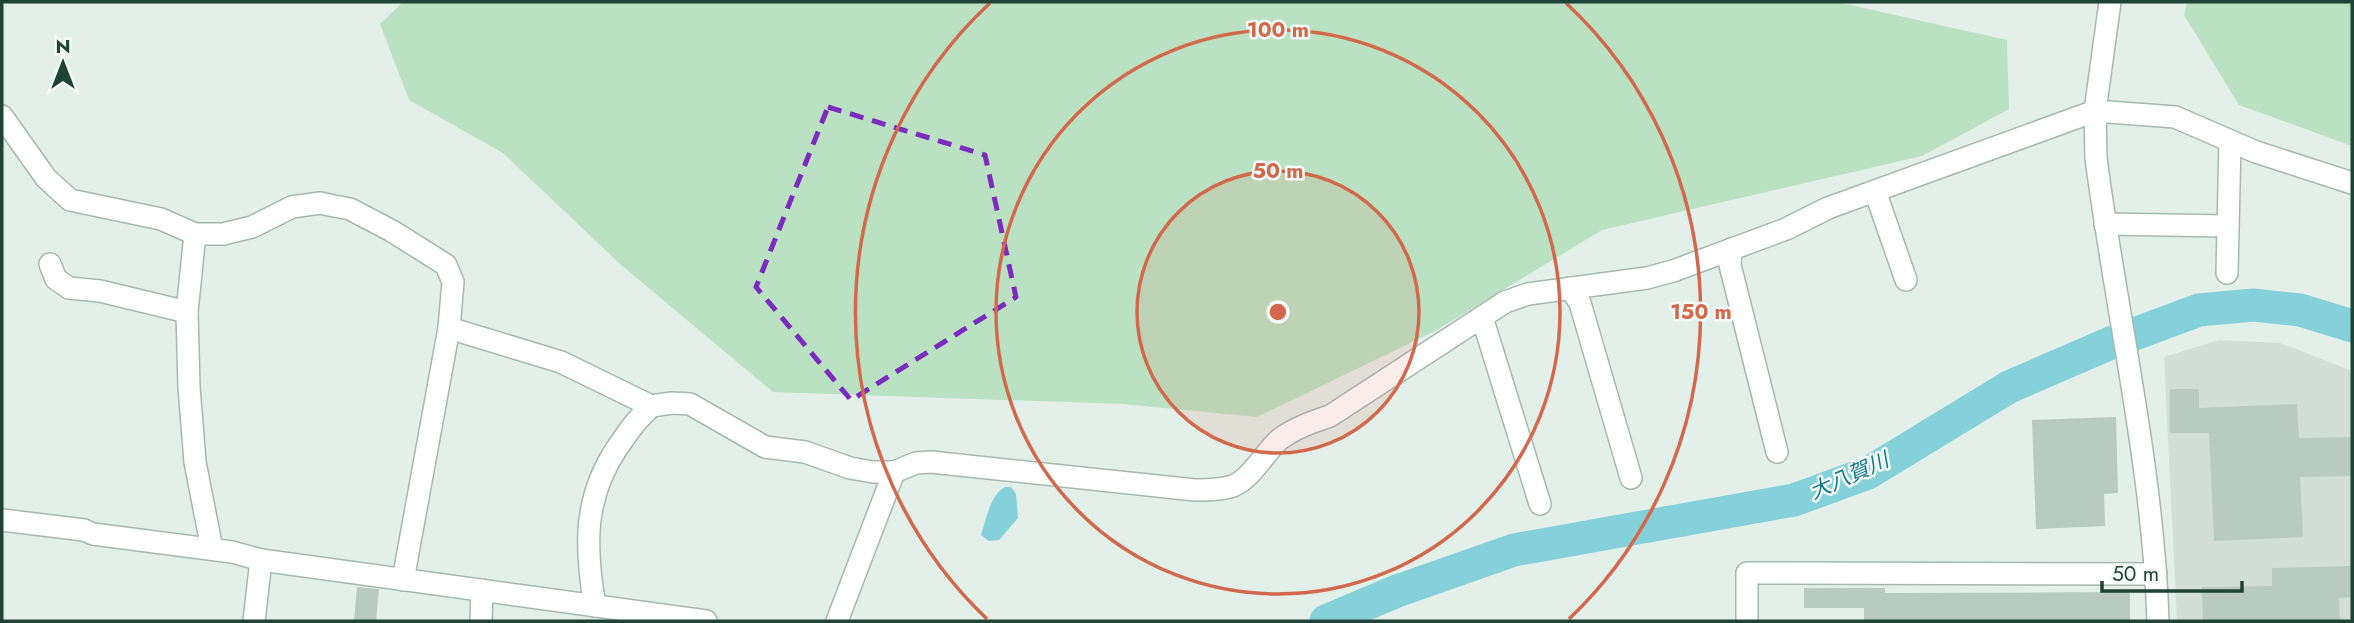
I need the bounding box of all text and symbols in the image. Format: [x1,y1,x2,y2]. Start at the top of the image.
text: 100 m [1247,15,1309,45]
north arrow [28,28,98,98]
text: N [55,33,71,60]
text: 50 m [1253,156,1303,186]
text: 150 m [1670,297,1732,327]
centre of rings [1266,300,1290,324]
water label: 大八賀川 [1805,444,1895,507]
scale bar [2102,550,2242,594]
text: 50 m [2112,559,2159,589]

